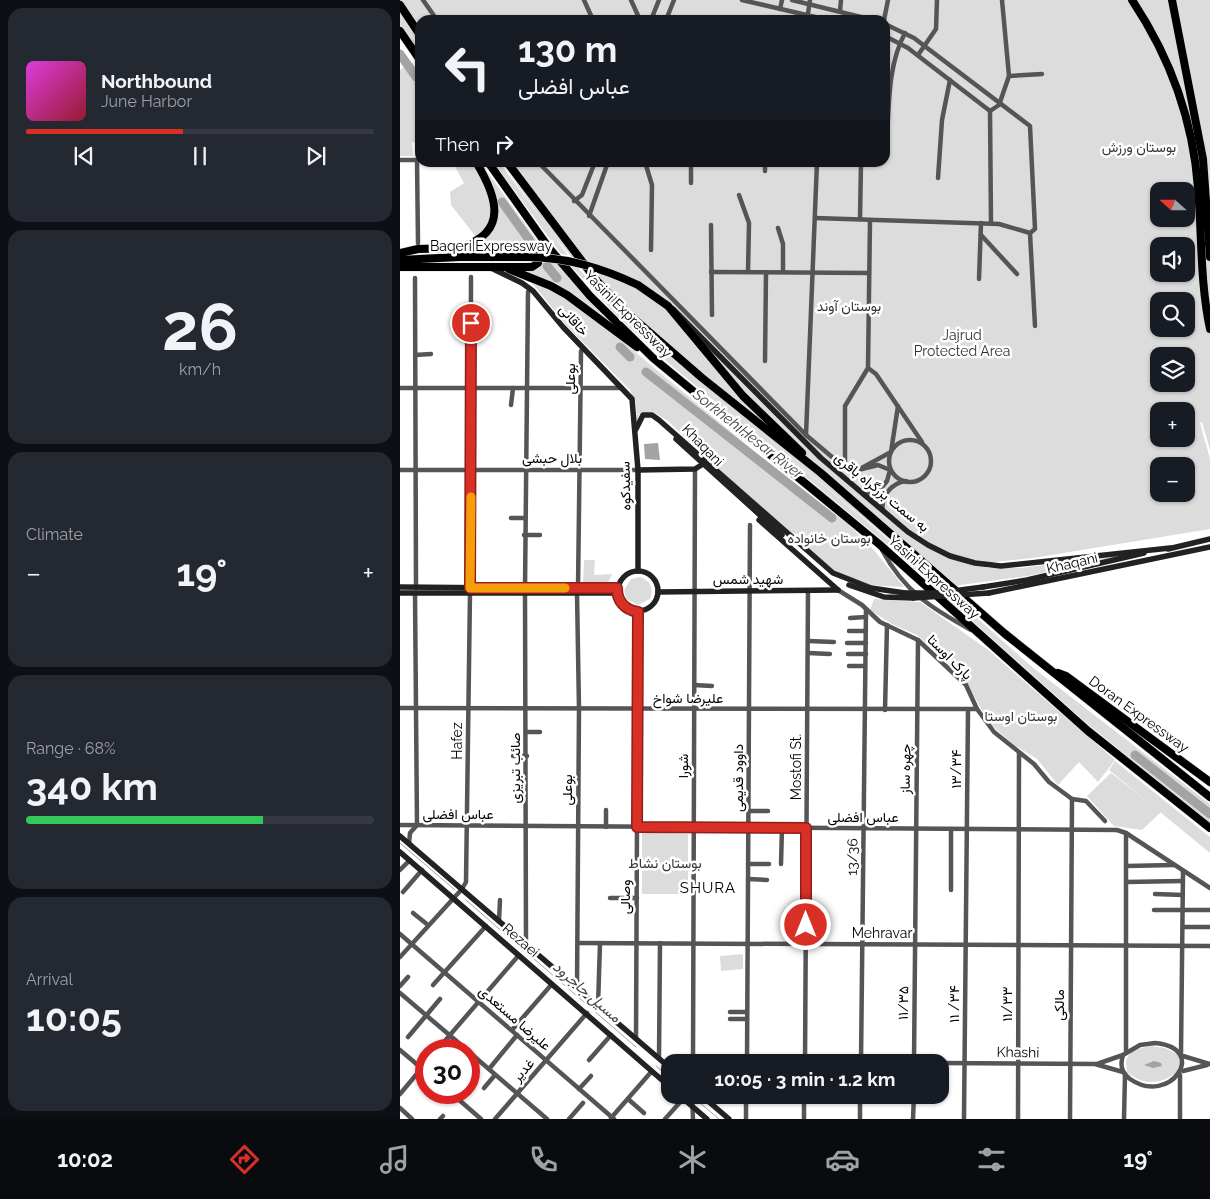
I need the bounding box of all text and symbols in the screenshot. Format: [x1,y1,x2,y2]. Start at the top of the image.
text: 130 m [518,29,617,70]
icon: left [435,35,500,100]
text: Northbound [101,70,212,92]
text: عباس افضلی [518,73,630,99]
text: June Harbor [101,92,192,111]
icon: right [490,130,518,158]
text: Then [435,133,480,155]
park label: بوستان ورزش [1102,139,1176,156]
icon: previous [70,142,98,170]
icon: pause [186,142,214,170]
icon: next [302,142,330,170]
north arrow [1150,182,1195,228]
map controls [1150,182,1195,502]
button: sound [1150,237,1195,282]
street label: Baqeri Expressway [430,238,552,254]
street label: Yasini Expressway [581,267,675,361]
text: 26 [162,289,238,365]
button: search [1150,292,1195,337]
park label: بوستان آوند [817,298,881,315]
street label: خاقانی [555,301,592,340]
pin [450,302,492,344]
icon: arrive [457,309,485,337]
park label: Jajrud Protected Area [914,327,1010,359]
button: layers [1150,347,1195,392]
text: km/h [179,360,221,379]
street label: بوعلی [562,363,579,395]
water label: Sorkheh Hesar River [688,385,807,483]
button: + [1150,402,1195,447]
street label: Khaqani [679,421,727,469]
street label: به سمت بزرگراه باقری [831,449,932,536]
street label: بلال حبشی [522,450,582,468]
button: − [1150,457,1195,502]
street label: سفیدکوه [617,461,634,511]
text: Climate [26,525,83,544]
park label: بوستان خانواده [787,530,871,547]
street label: Yasini Expressway [885,532,983,622]
street label: Khaqani [1045,549,1099,577]
text: 19° [176,550,227,595]
text: − [26,557,41,590]
text: + [362,557,374,590]
street label: شهید شمس [713,571,783,588]
street label: پارک اوستا [923,631,976,684]
street label: Doran Expressway [1086,672,1192,756]
street label: علیرضا شواخ [653,690,723,709]
park label: بوستان اوستا [985,708,1058,725]
street label: Hafez [449,722,465,760]
street label: صائب تبریزی [507,732,524,803]
street label: Mostofi St. [788,734,804,800]
text: Range · 68% [26,739,115,758]
street label: داوود قدیمی [730,744,747,812]
street label: چهره ساز [897,744,915,795]
street label: ۱۳/۳۴ [948,750,964,788]
street label: شورا [675,754,692,778]
text: 340 km [26,764,158,809]
street label: بوعلی [559,774,576,806]
street label: عباس افضلی [422,806,494,823]
street label: عباس افضلی [827,809,899,826]
street label: 13/36 [844,838,860,876]
park label: بوستان نشاط [628,855,702,872]
district label: SHURA [680,879,736,897]
street label: وصالی [617,880,634,914]
position arrow [779,898,831,950]
street label: Rezaei [500,920,542,960]
street label: Mehravar [852,925,912,941]
water label: مسیل جاجرود [549,958,625,1027]
text: Arrival [26,970,73,989]
street label: علیرضا مستعدی [475,982,554,1054]
street label: ۱۱ /۳۴ [946,985,962,1023]
street label: ۱۱/۳۵ [895,986,911,1020]
street label: ۱۱/۳۳ [999,987,1015,1021]
street label: مالکی [1051,989,1068,1021]
text: 10:05 [26,995,122,1040]
speed limit sign: 30 [415,1039,480,1104]
street label: Khashi [996,1044,1040,1060]
street label: غدیر [508,1055,538,1086]
text: 10:05 · 3 min · 1.2 km [714,1068,896,1090]
icon: directions [227,1142,262,1177]
icon: music [377,1142,412,1177]
icon: phone [526,1142,561,1177]
icon: climate [675,1142,710,1177]
icon: car [825,1142,860,1177]
icon: filters [974,1142,1009,1177]
text: 10:02 [57,1146,113,1172]
text: 19° [1123,1146,1153,1172]

